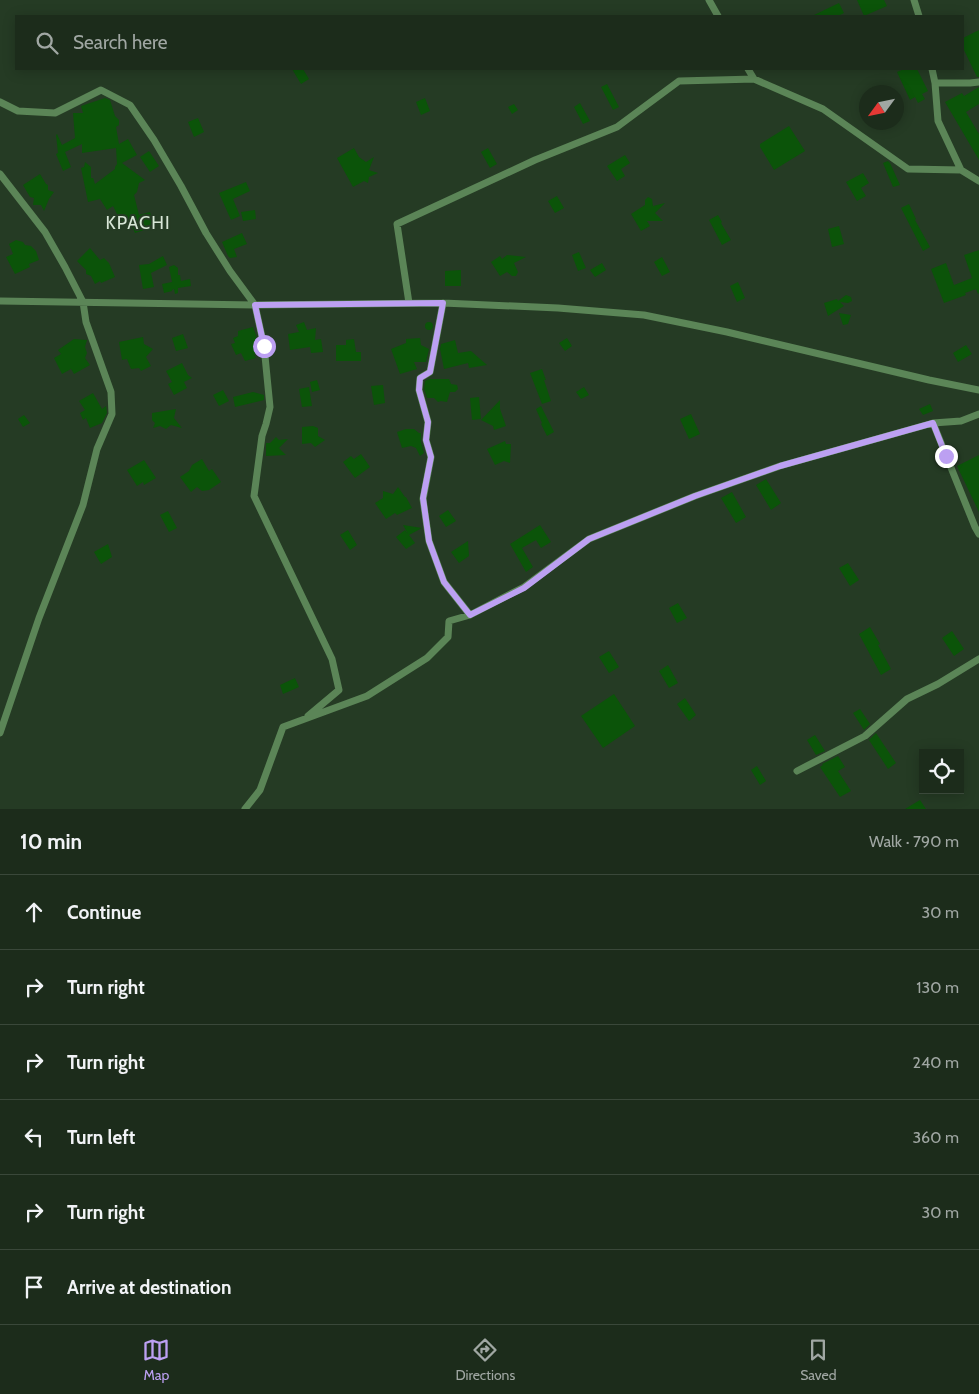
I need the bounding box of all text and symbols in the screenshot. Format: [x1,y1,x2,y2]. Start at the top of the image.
search box [15,15,964,70]
icon: search [33,29,61,57]
text: Search here [73,31,167,54]
north arrow [859,85,904,130]
district label: KPACHI [105,212,171,234]
route start [253,335,276,358]
route end [935,445,958,468]
map controls [919,749,964,794]
button: locate [919,749,964,794]
text: 10 min [20,829,82,854]
text: Walk · 790 m [869,832,959,851]
icon: ahead [20,898,48,926]
text: Continue [67,901,141,924]
text: 30 m [922,903,959,922]
icon: right [20,973,48,1001]
text: Turn right [67,976,145,999]
text: 130 m [916,978,959,997]
icon: right [20,1048,48,1076]
text: Turn right [67,1051,145,1074]
text: 240 m [913,1053,959,1072]
icon: left [20,1123,48,1151]
text: Turn left [67,1126,135,1149]
text: 360 m [912,1128,959,1147]
icon: right [20,1198,48,1226]
text: Turn right [67,1201,145,1224]
text: 30 m [922,1203,959,1222]
icon: arrive [20,1273,48,1301]
text: Arrive at destination [67,1276,231,1299]
tab: Map [142,1336,170,1384]
tab: Directions [455,1336,515,1384]
tab: Saved [800,1336,837,1384]

